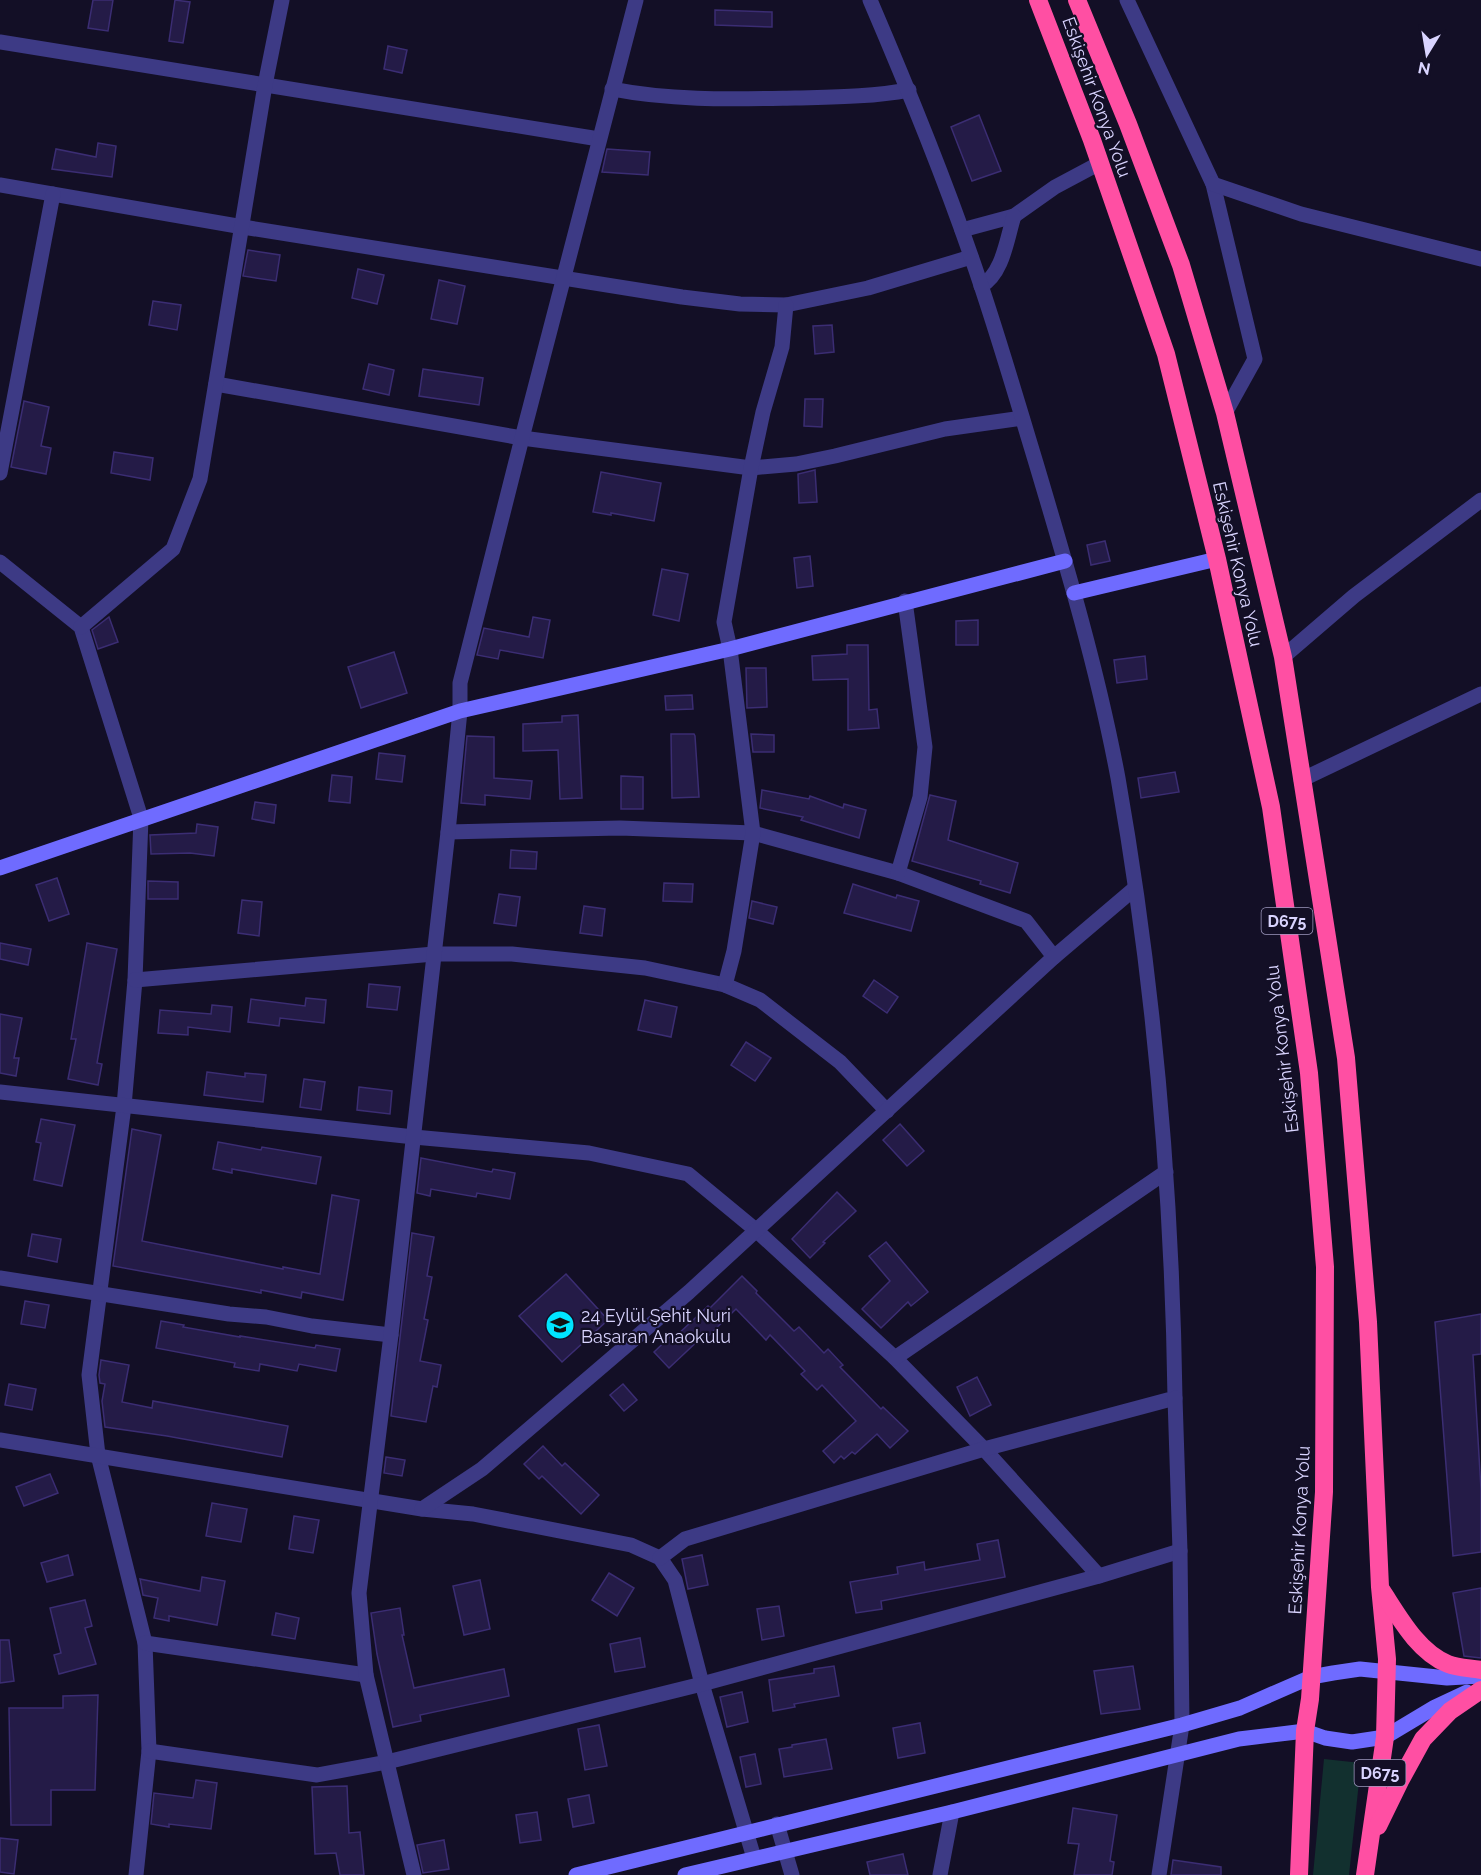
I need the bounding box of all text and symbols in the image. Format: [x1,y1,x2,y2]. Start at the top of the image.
street label: Eskişehir Konya Yolu [1058,14,1136,180]
north arrow [1397,24,1457,84]
text: N [1416,58,1432,79]
street label: Eskişehir Konya Yolu [1209,479,1267,649]
road number: D675 [1262,908,1312,934]
street label: Eskişehir Konya Yolu [1261,964,1303,1134]
place label: 24 Eylül Şehit Nuri Başaran Anaokulu [581,1305,731,1347]
school or university icon: 24 Eylül Şehit Nuri Başaran Anaokulu [544,1309,576,1341]
street label: Eskişehir Konya Yolu [1284,1445,1314,1615]
road number: D675 [1354,1760,1406,1786]

